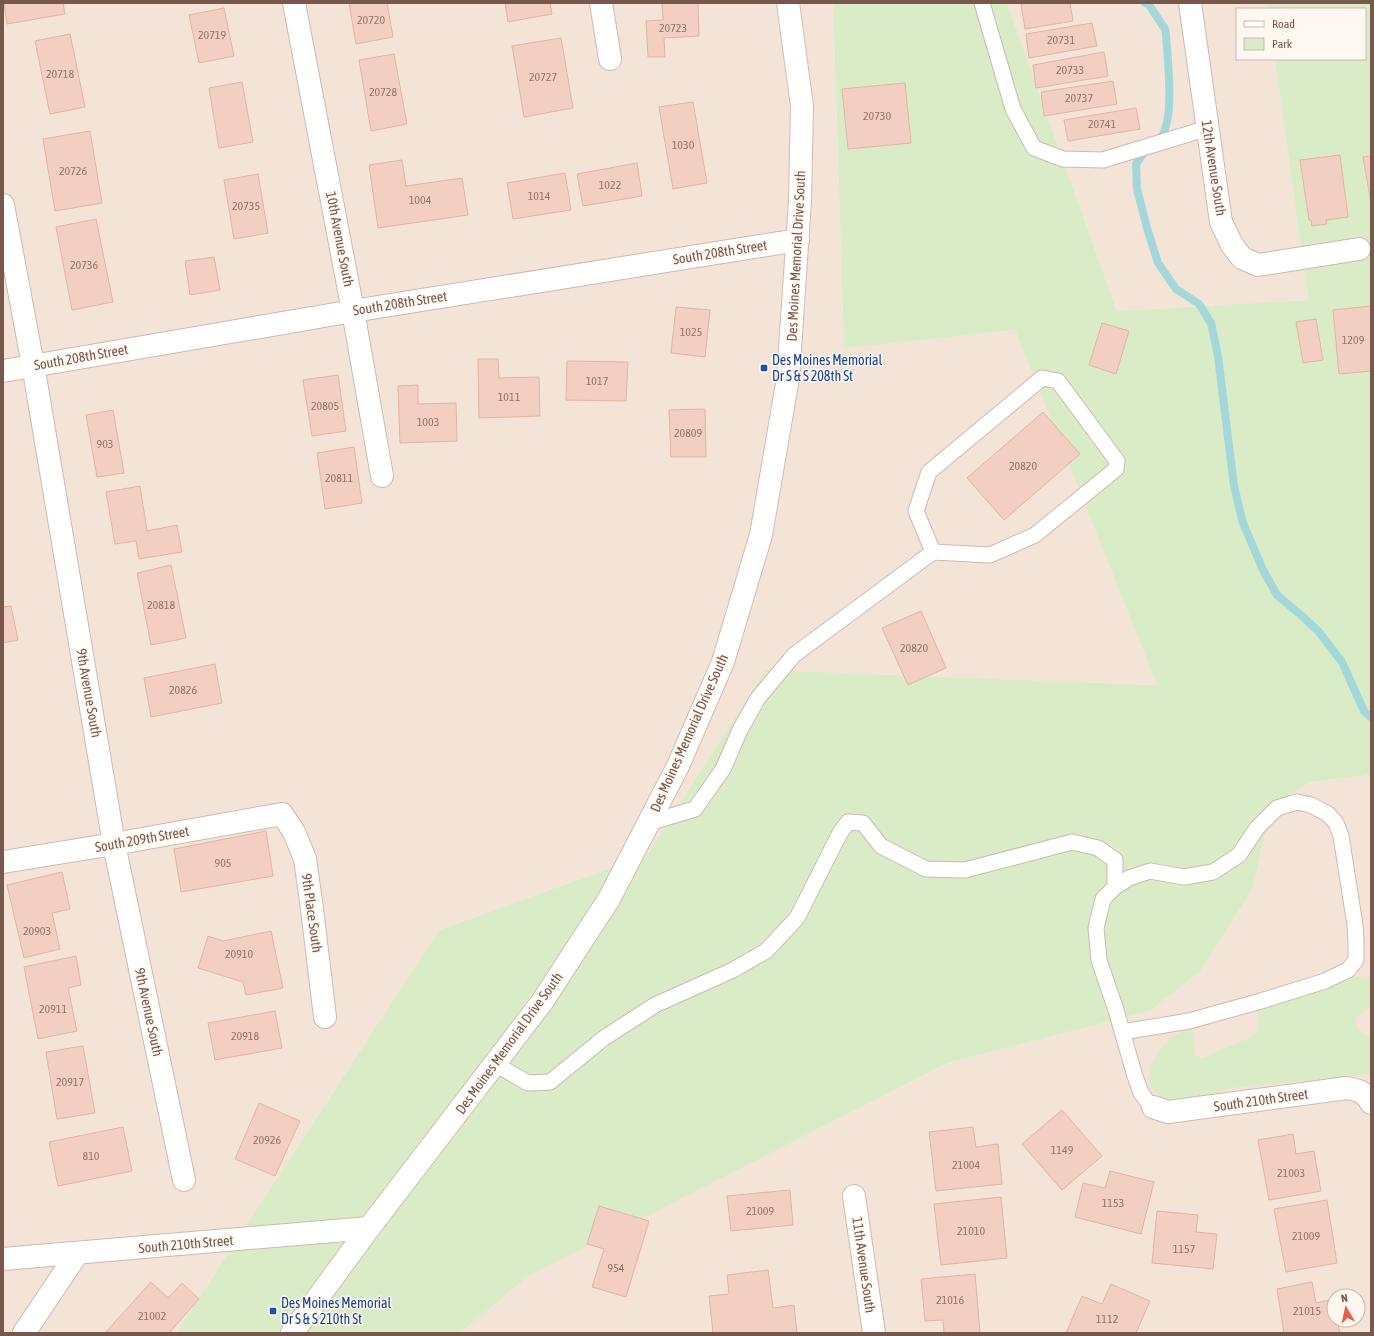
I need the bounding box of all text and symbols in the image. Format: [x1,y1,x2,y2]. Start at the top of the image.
legend [1236,8,1366,60]
house number: 20720 [357,13,385,27]
text: Road [1272,17,1295,31]
house number: 20723 [659,21,687,35]
house number: 20719 [198,28,226,42]
house number: 20731 [1047,33,1075,47]
text: Park [1272,37,1293,51]
house number: 20733 [1056,63,1084,77]
house number: 20718 [46,67,74,81]
house number: 20727 [529,70,557,84]
house number: 20728 [369,85,397,99]
house number: 20737 [1065,91,1093,105]
house number: 20730 [863,109,891,123]
house number: 20741 [1088,117,1116,131]
street label: 12th Avenue South [1199,119,1229,217]
house number: 1030 [672,138,695,152]
house number: 20726 [59,164,87,178]
street label: Des Moines Memorial Drive South [784,170,808,342]
house number: 1022 [599,178,621,192]
house number: 1014 [528,189,551,203]
street label: 10th Avenue South [323,190,357,288]
house number: 1004 [409,193,432,207]
house number: 20735 [232,199,260,213]
street label: South 208th Street [672,237,768,267]
house number: 20736 [70,258,98,272]
street label: South 208th Street [352,288,448,318]
house number: 1025 [680,325,702,339]
house number: 1209 [1342,333,1365,347]
street label: South 208th Street [33,341,129,373]
place label: Des Moines Memorial Dr S & S 208th St [772,352,882,384]
marker: Des Moines Memorial Dr S & S 208th St [759,363,769,373]
house number: 1017 [586,374,609,388]
house number: 1011 [498,390,521,404]
house number: 20805 [311,399,339,413]
house number: 1003 [417,415,439,429]
house number: 20809 [674,426,702,440]
house number: 903 [97,437,113,451]
house number: 20820 [1009,459,1037,473]
house number: 20811 [325,471,353,485]
house number: 20818 [147,598,175,612]
house number: 20820 [900,641,928,655]
street label: 9th Avenue South [73,647,105,739]
street label: Des Moines Memorial Drive South [647,652,731,814]
house number: 20826 [169,683,197,697]
street label: South 209th Street [94,823,190,855]
house number: 905 [215,856,231,870]
street label: 9th Place South [299,872,325,954]
house number: 20903 [23,924,51,938]
house number: 20910 [225,947,253,961]
street label: 9th Avenue South [132,966,166,1058]
street label: Des Moines Memorial Drive South [452,969,566,1117]
house number: 20911 [39,1002,67,1016]
house number: 20918 [231,1029,259,1043]
house number: 20917 [56,1075,84,1089]
street label: South 210th Street [1213,1085,1309,1115]
house number: 20926 [253,1133,281,1147]
house number: 1149 [1051,1143,1074,1157]
house number: 810 [83,1149,100,1163]
house number: 21004 [952,1158,980,1172]
house number: 21003 [1277,1166,1305,1180]
house number: 1153 [1102,1196,1124,1210]
house number: 21009 [746,1204,774,1218]
street label: 11th Avenue South [849,1216,879,1314]
house number: 21010 [957,1224,985,1238]
house number: 21009 [1292,1229,1320,1243]
street label: South 210th Street [138,1232,234,1256]
house number: 1157 [1173,1242,1196,1256]
house number: 954 [608,1261,625,1275]
north arrow [1326,1288,1366,1328]
text: N [1340,1292,1349,1305]
house number: 21016 [936,1293,964,1307]
place label: Des Moines Memorial Dr S & S 210th St [281,1295,391,1327]
house number: 21015 [1293,1304,1321,1318]
marker: Des Moines Memorial Dr S & S 210th St [268,1306,278,1316]
house number: 21002 [138,1309,166,1323]
house number: 1112 [1096,1312,1118,1326]

